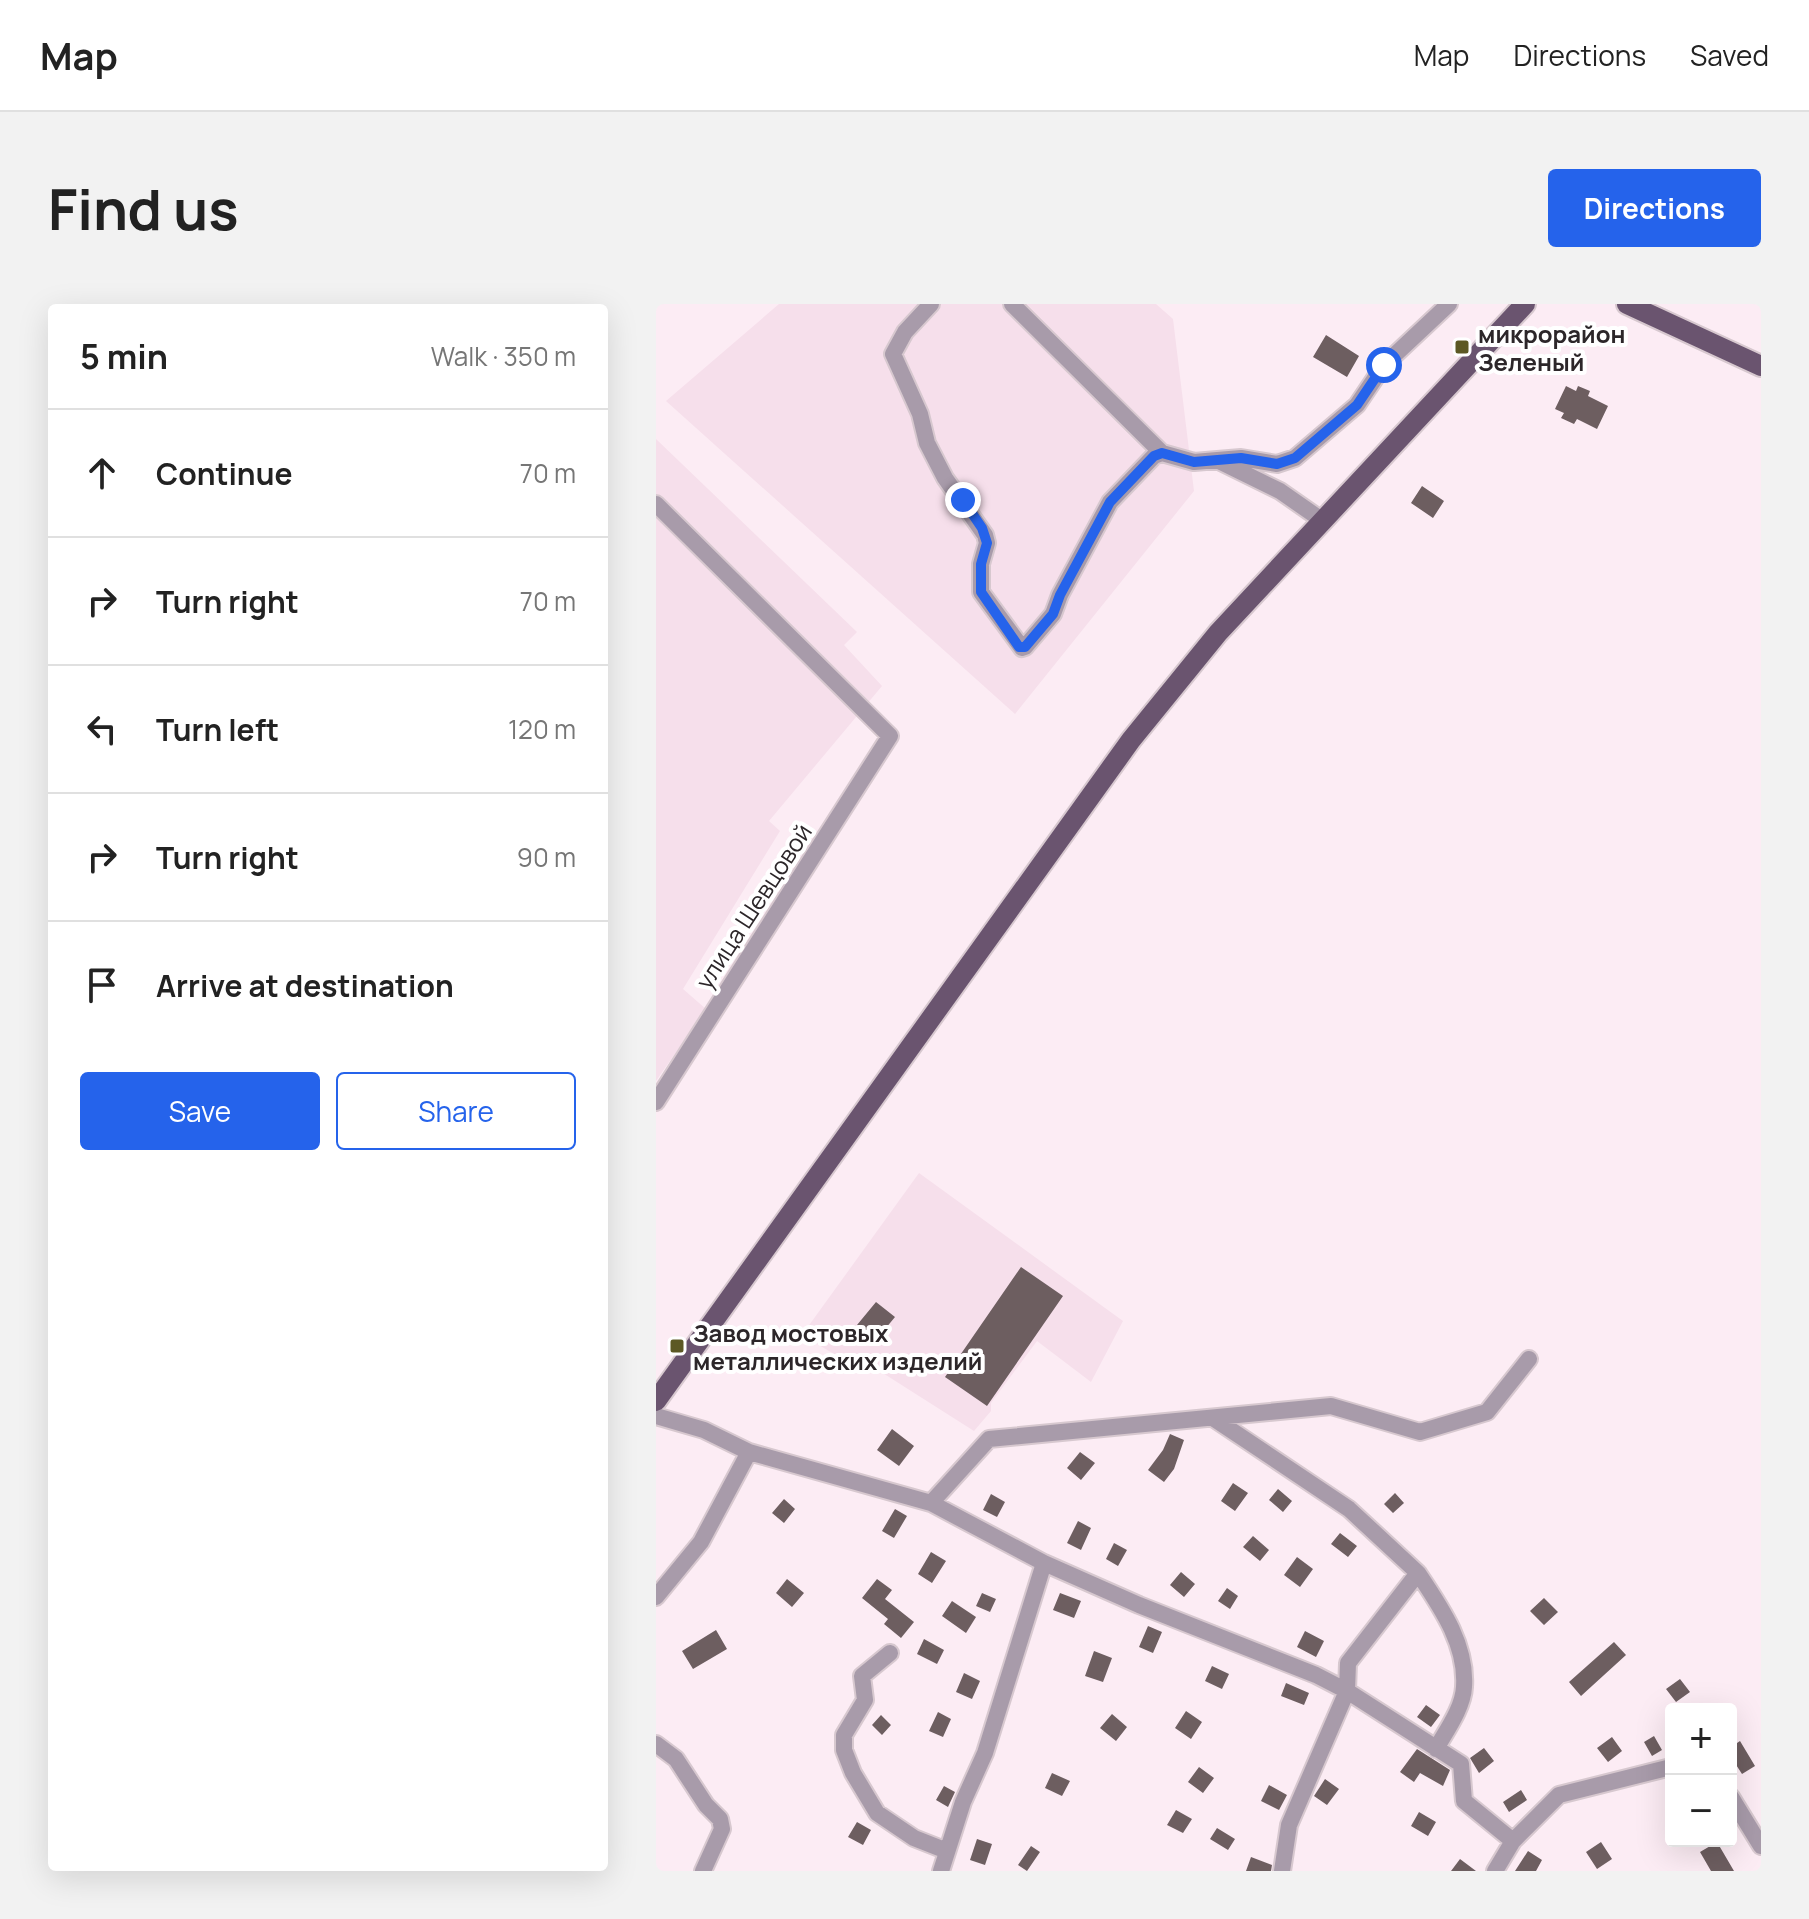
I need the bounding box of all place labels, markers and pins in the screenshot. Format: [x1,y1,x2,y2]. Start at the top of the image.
place label: микрорайон Зеленый [1478,317,1625,378]
marker: микрорайон Зеленый [1453,338,1471,356]
place label: Завод мостовых металлических изделий [693,1316,982,1377]
marker: Завод мостовых металлических изделий [668,1337,686,1355]

